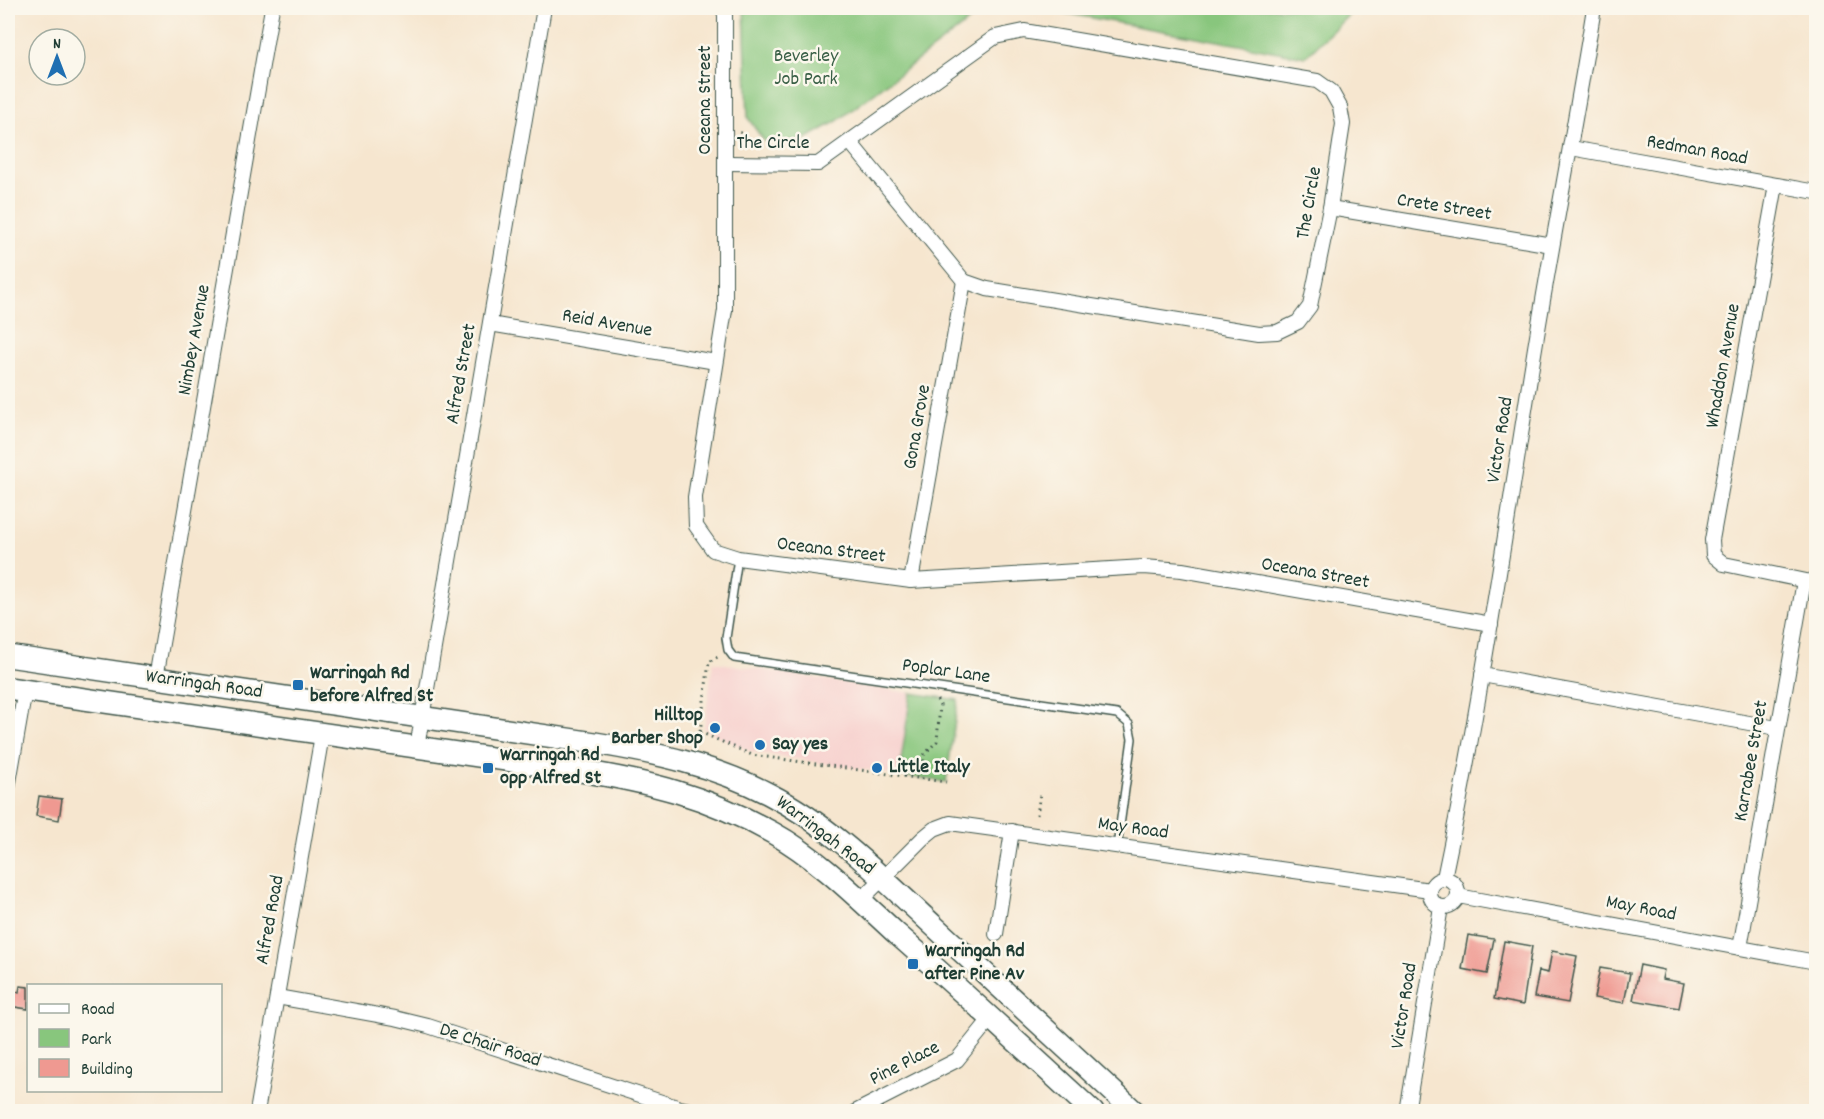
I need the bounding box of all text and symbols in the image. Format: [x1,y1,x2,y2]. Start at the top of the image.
north arrow [27,27,87,87]
text: N [53,33,61,56]
park label: Beverley Job Park [774,43,839,94]
street label: Oceana Street [692,45,720,155]
street label: Redman Road [1644,128,1750,174]
street label: The Circle [736,130,810,158]
street label: The Circle [1290,164,1330,241]
street label: Crete Street [1395,187,1493,229]
street label: Nimbey Avenue [171,282,219,398]
street label: Whaddon Avenue [1699,301,1749,431]
street label: Reid Avenue [560,302,654,346]
street label: Alfred Street [439,322,485,426]
street label: Gona Grove [897,382,939,472]
street label: Victor Road [1480,395,1522,485]
street label: Oceana Street [775,530,887,572]
street label: Oceana Street [1259,551,1371,597]
street label: Poplar Lane [900,652,992,692]
place label: Warringah Rd before Alfred St [310,660,434,711]
street label: Warringah Road [144,663,264,707]
marker: Warringah Rd before Alfred St [291,678,305,692]
street label: Karrabee Street [1728,698,1776,824]
place label: Hilltop Barber Shop [611,702,703,753]
marker: Hilltop Barber Shop [708,721,722,735]
place label: Say yes [772,731,828,759]
marker: Say yes [753,738,767,752]
place label: Warringah Rd opp Alfred St [500,742,602,793]
place label: Little Italy [889,754,970,782]
marker: Warringah Rd opp Alfred St [481,761,495,775]
marker: Little Italy [870,761,884,775]
street label: Warringah Road [769,789,881,883]
street label: May Road [1096,810,1170,848]
street label: Alfred Road [249,873,293,967]
street label: May Road [1603,888,1679,930]
place label: Warringah Rd after Pine Av [925,938,1025,989]
marker: Warringah Rd after Pine Av [906,957,920,971]
street label: Victor Road [1384,961,1426,1051]
legend [27,984,222,1092]
text: Road [81,998,115,1023]
street label: De Chair Road [436,1016,544,1076]
text: Park [81,1028,112,1053]
street label: Pine Place [865,1034,945,1094]
text: Building [81,1058,133,1083]

